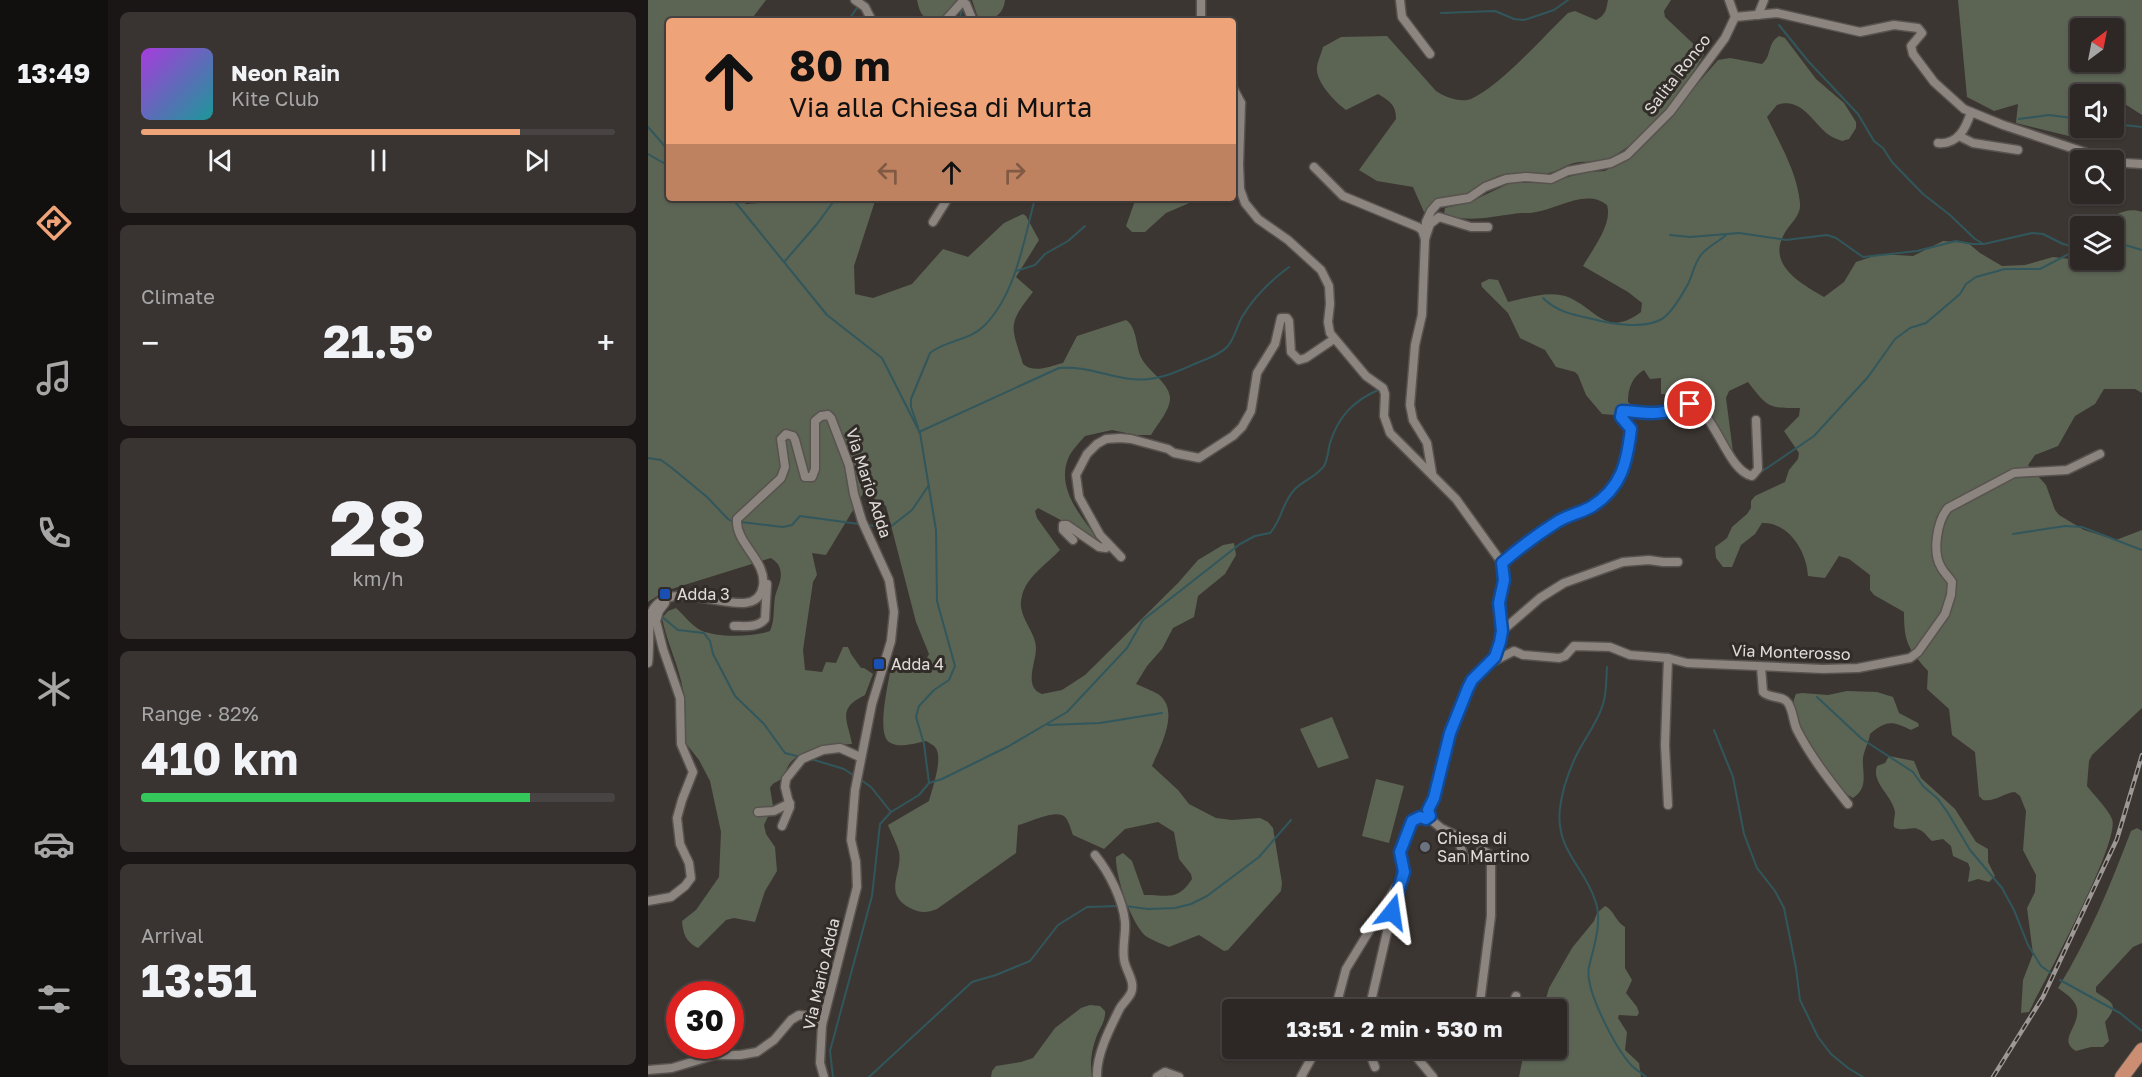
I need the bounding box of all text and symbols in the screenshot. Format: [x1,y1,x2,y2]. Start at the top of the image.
north arrow [2070,18,2124,72]
map controls [2070,18,2124,270]
street label: Salita Ronco [1639,30,1715,118]
text: 80 m [789,40,890,90]
icon: ahead [690,42,768,120]
text: 13:49 [17,57,91,89]
text: Neon Rain [231,59,340,86]
button: sound [2070,84,2124,138]
text: Kite Club [231,86,319,110]
text: Via alla Chiesa di Murta [789,91,1092,123]
icon: previous [204,144,237,177]
icon: pause [362,144,395,177]
icon: next [520,144,553,177]
button: search [2070,150,2124,204]
icon: left [872,156,905,189]
icon: ahead [935,156,968,189]
icon: right [998,156,1031,189]
icon: directions [33,202,75,244]
button: layers [2070,216,2124,270]
text: Climate [141,284,215,308]
text: 21.5° [323,314,433,368]
text: − [141,323,159,362]
text: + [597,323,615,362]
icon: music [33,357,75,399]
pin [1664,378,1715,429]
icon: arrive [1673,387,1706,420]
street label: Via Mario Adda [842,426,896,540]
text: 28 [329,480,427,573]
icon: phone [33,512,75,554]
text: km/h [353,566,403,590]
place label: Adda 3 [677,584,730,604]
marker: Adda 3 [658,587,672,601]
street label: Via Monterosso [1731,640,1851,664]
place label: Adda 4 [891,654,944,674]
marker: Adda 4 [872,657,886,671]
icon: climate [33,668,75,710]
text: Range · 82% [141,701,259,725]
text: 410 km [141,731,298,785]
icon: car [33,823,75,865]
place label: Chiesa di San Martino [1437,828,1530,866]
marker: Chiesa di San Martino [1418,840,1432,854]
position arrow [1360,880,1424,944]
street label: Via Mario Adda [798,916,844,1032]
text: Arrival [141,923,204,947]
text: 13:51 [141,953,257,1007]
icon: filters [33,978,75,1020]
speed limit sign: 30 [666,981,744,1059]
text: 13:51 · 2 min · 530 m [1286,1015,1503,1042]

